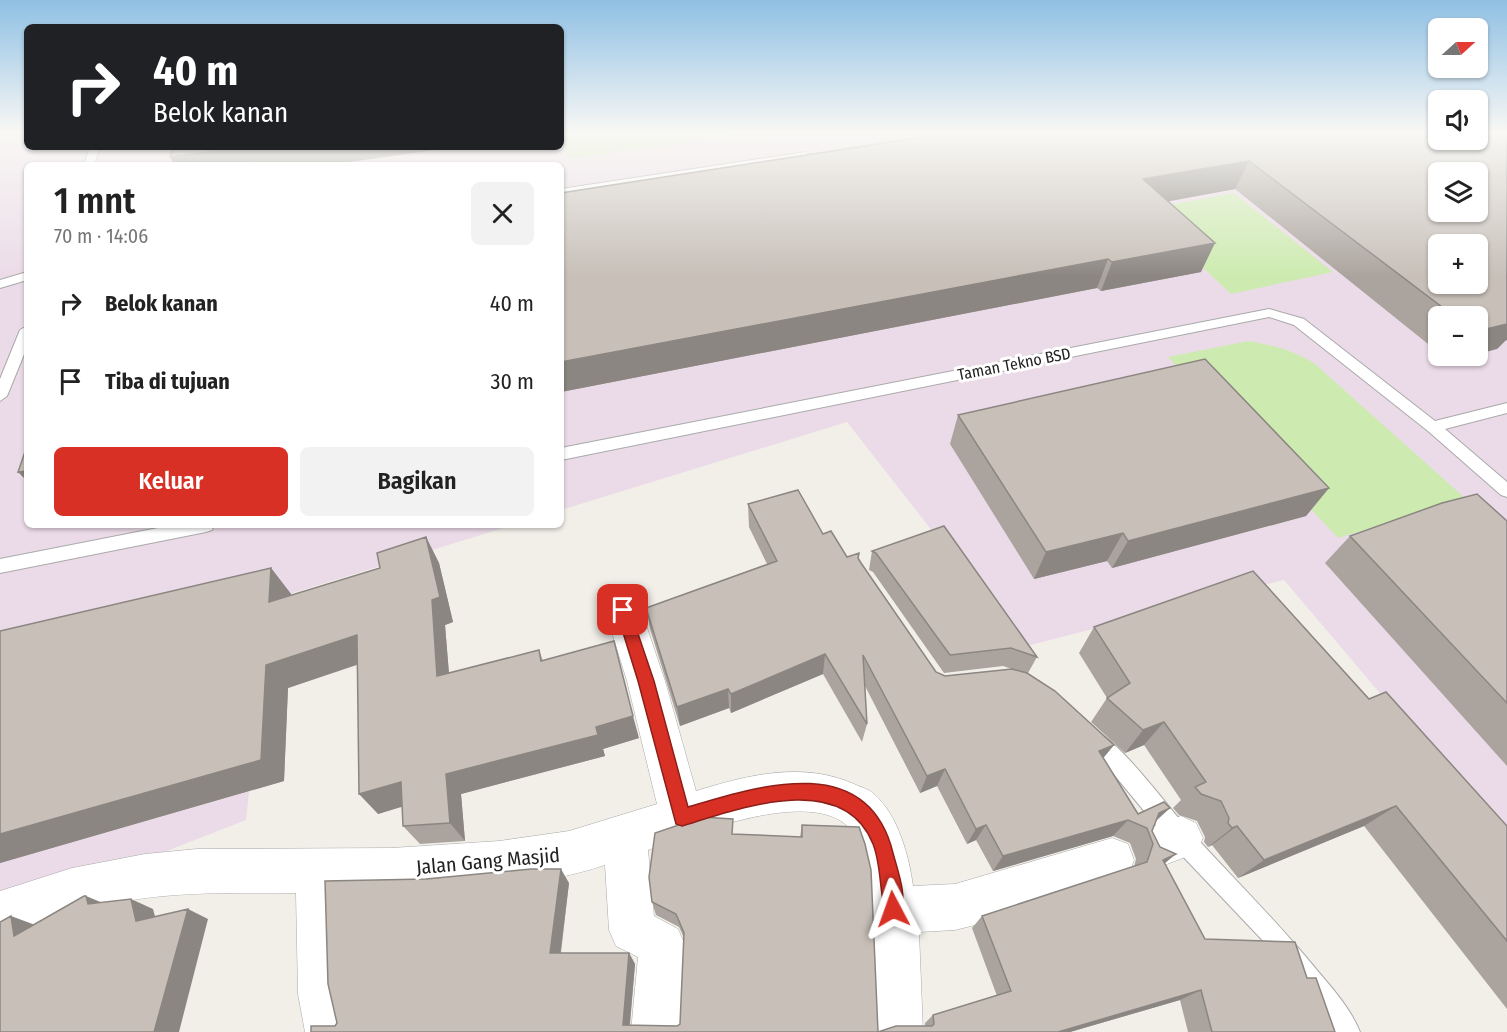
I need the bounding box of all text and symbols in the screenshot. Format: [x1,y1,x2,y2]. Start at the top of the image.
north arrow [1428,18,1488,78]
map controls [1428,18,1488,366]
text: 40 m [153,46,238,96]
icon: right [54,48,132,126]
button: sound [1428,90,1488,150]
text: Belok kanan [153,97,288,129]
button: layers [1428,162,1488,222]
text: 1 mnt [54,179,136,223]
button: close [471,182,534,245]
text: 70 m · 14:06 [54,224,148,248]
button: + [1428,234,1488,294]
icon: right [54,287,87,320]
text: Belok kanan [105,290,218,317]
text: 40 m [490,290,534,317]
button: − [1428,306,1488,366]
street label: Taman Tekno BSD [956,344,1072,384]
icon: arrive [54,365,87,398]
text: Tiba di tujuan [105,368,230,395]
text: 30 m [491,368,534,395]
button: Keluar [54,447,288,516]
button: Bagikan [300,447,534,516]
pin [597,584,648,635]
icon: arrive [606,593,639,626]
street label: Jalan Gang Masjid [415,843,561,879]
position arrow [861,877,925,941]

